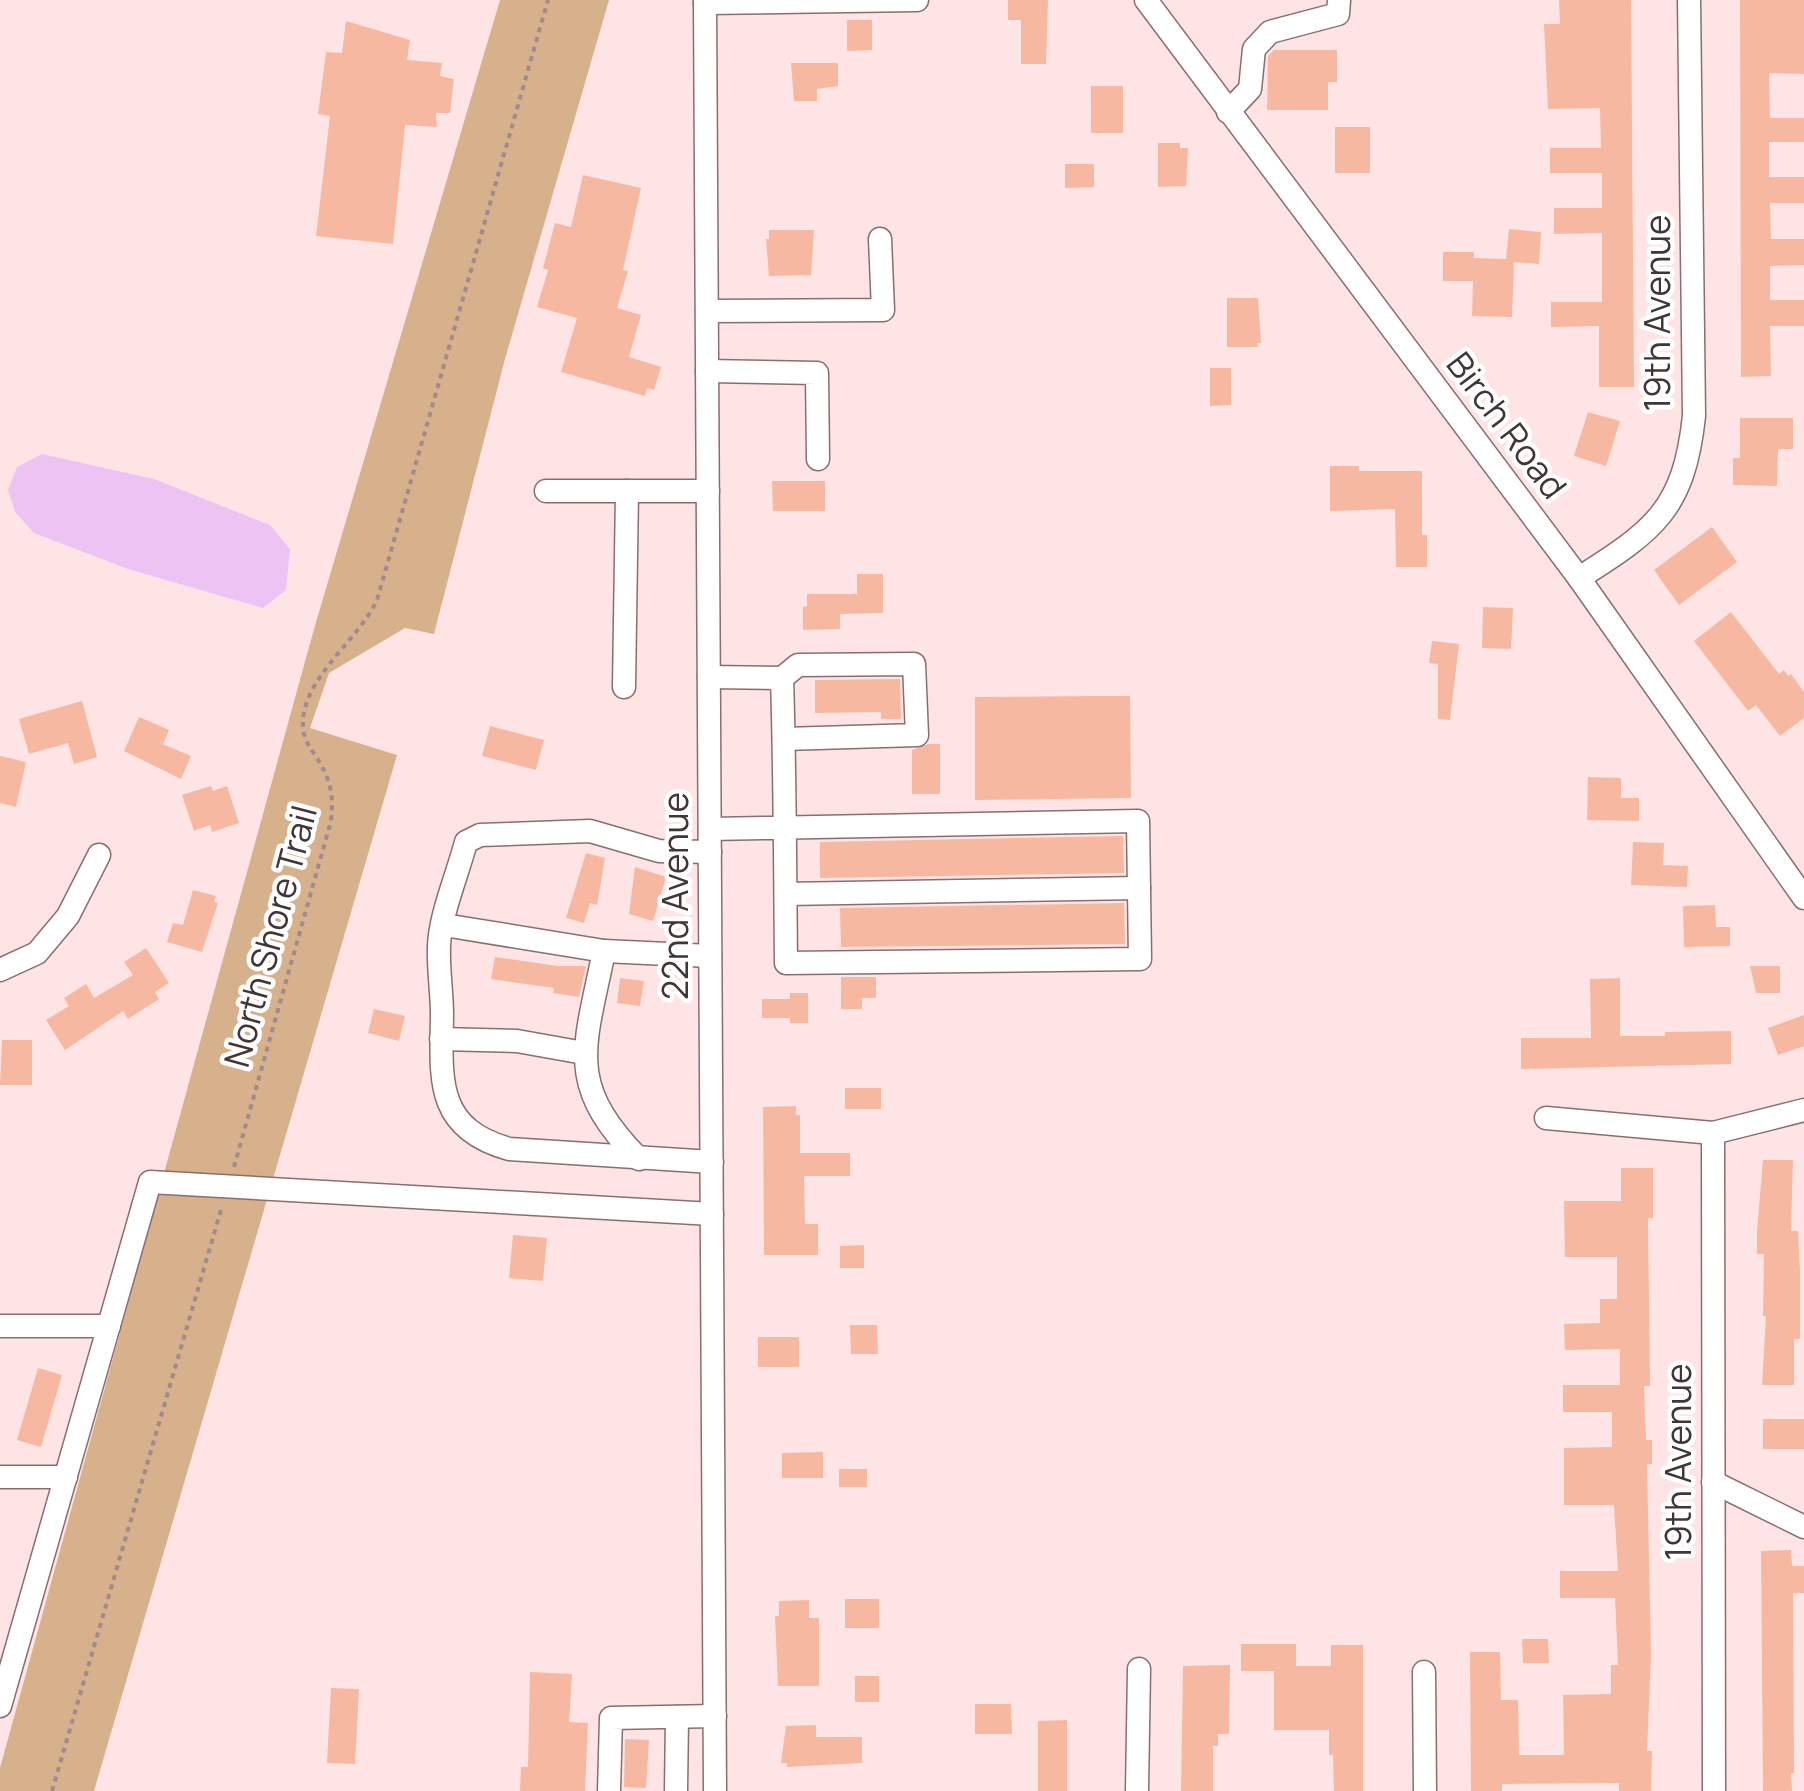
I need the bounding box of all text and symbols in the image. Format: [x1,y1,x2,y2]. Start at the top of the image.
street label: 19th Avenue [1633,215,1681,412]
street label: Birch Road [1436,342,1578,508]
street label: 22nd Avenue [651,792,699,1000]
street label: North Shore Trail [212,800,328,1072]
street label: 19th Avenue [1654,1364,1702,1561]

